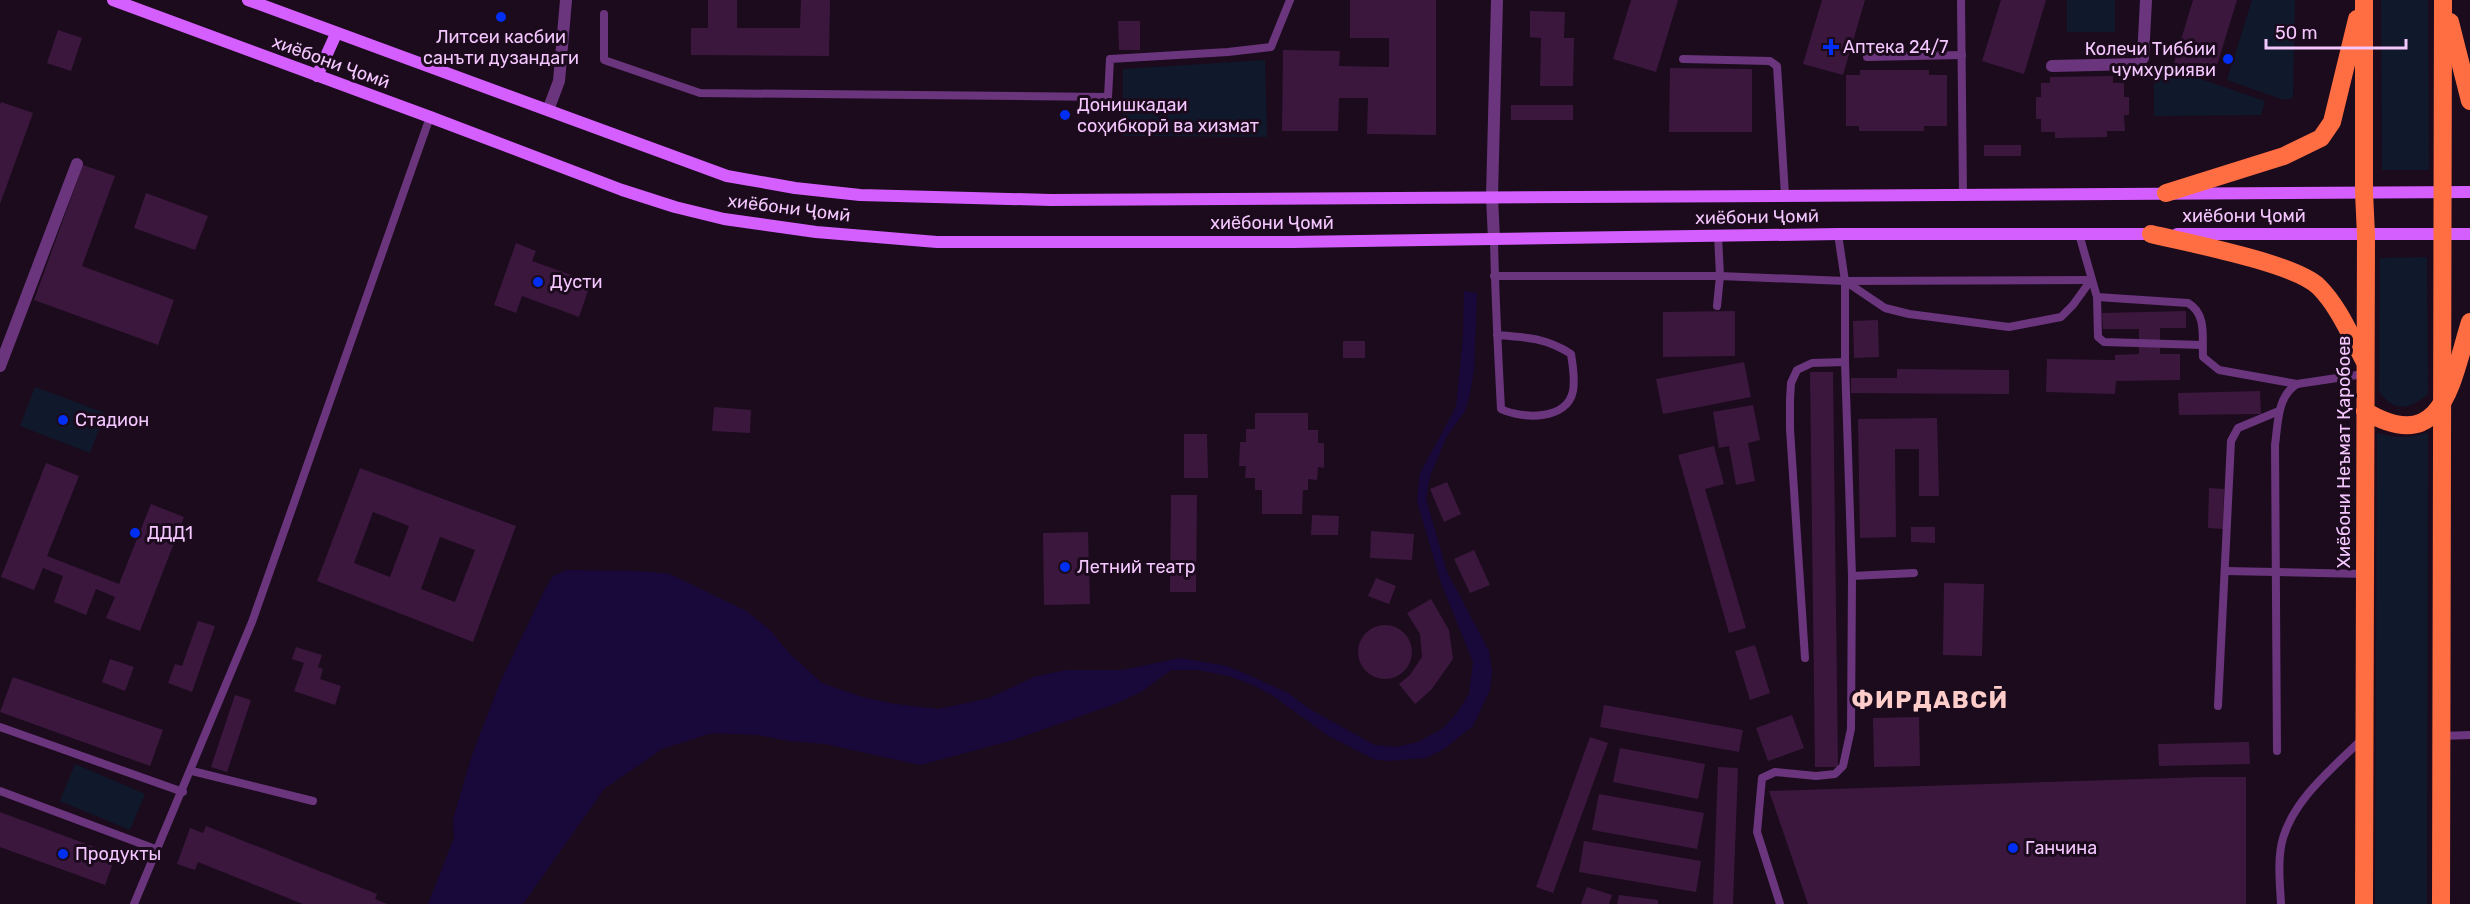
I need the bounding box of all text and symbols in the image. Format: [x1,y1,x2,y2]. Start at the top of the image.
marker: Литсеи касбии санъти дузандаги [494,10,508,24]
scale bar [2266,12,2406,50]
text: 50 m [2275,22,2318,44]
place label: Литсеи касбии санъти дузандаги [423,26,579,69]
street label: хиёбони Ҷомӣ [269,31,393,93]
place label: Аптека 24/7 [1843,36,1948,58]
place label: Колечи Тиббии чумхурияви [2085,38,2216,81]
marker: Аптека 24/7 [1824,40,1838,54]
marker: Колечи Тиббии чумхурияви [2221,52,2235,66]
place label: Донишкадаи соҳибкорӣ ва хизмат [1077,94,1259,137]
marker: Донишкадаи соҳибкорӣ ва хизмат [1058,108,1072,122]
street label: хиёбони Ҷомӣ [726,190,852,226]
street label: хиёбони Ҷомӣ [1695,205,1819,229]
street label: хиёбони Ҷомӣ [2182,205,2306,227]
street label: хиёбони Ҷомӣ [1210,212,1334,234]
place label: Дусти [550,271,602,293]
marker: Дусти [531,275,545,289]
street label: Хиёбони Неъмат Қаробоев [2333,336,2355,568]
place label: Стадион [75,409,149,431]
marker: Стадион [56,413,70,427]
place label: ДДД1 [147,522,193,544]
marker: ДДД1 [128,526,142,540]
place label: Летний театр [1077,556,1195,578]
marker: Летний театр [1058,560,1072,574]
district label: ФИРДАВСӢ [1851,686,2009,714]
place label: Ганчина [2025,837,2097,859]
marker: Ганчина [2006,841,2020,855]
place label: Продукты [75,843,161,865]
marker: Продукты [56,847,70,861]

